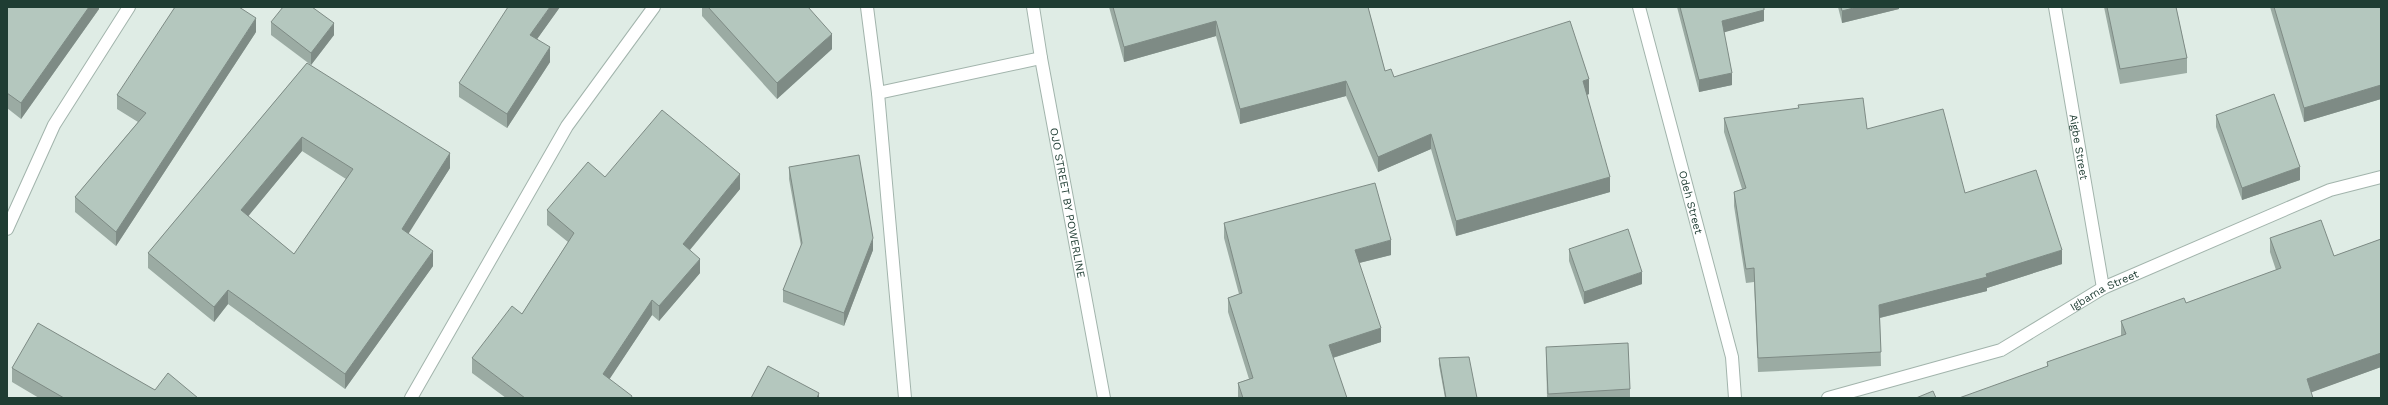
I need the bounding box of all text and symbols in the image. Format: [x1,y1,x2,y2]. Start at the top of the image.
street label: Aigbe Street [2066,113,2090,181]
street label: OJO STREET BY POWERLINE [1047,127,1088,279]
street label: Odeh Street [1676,169,1705,236]
street label: Igbama Street [2068,267,2141,314]

